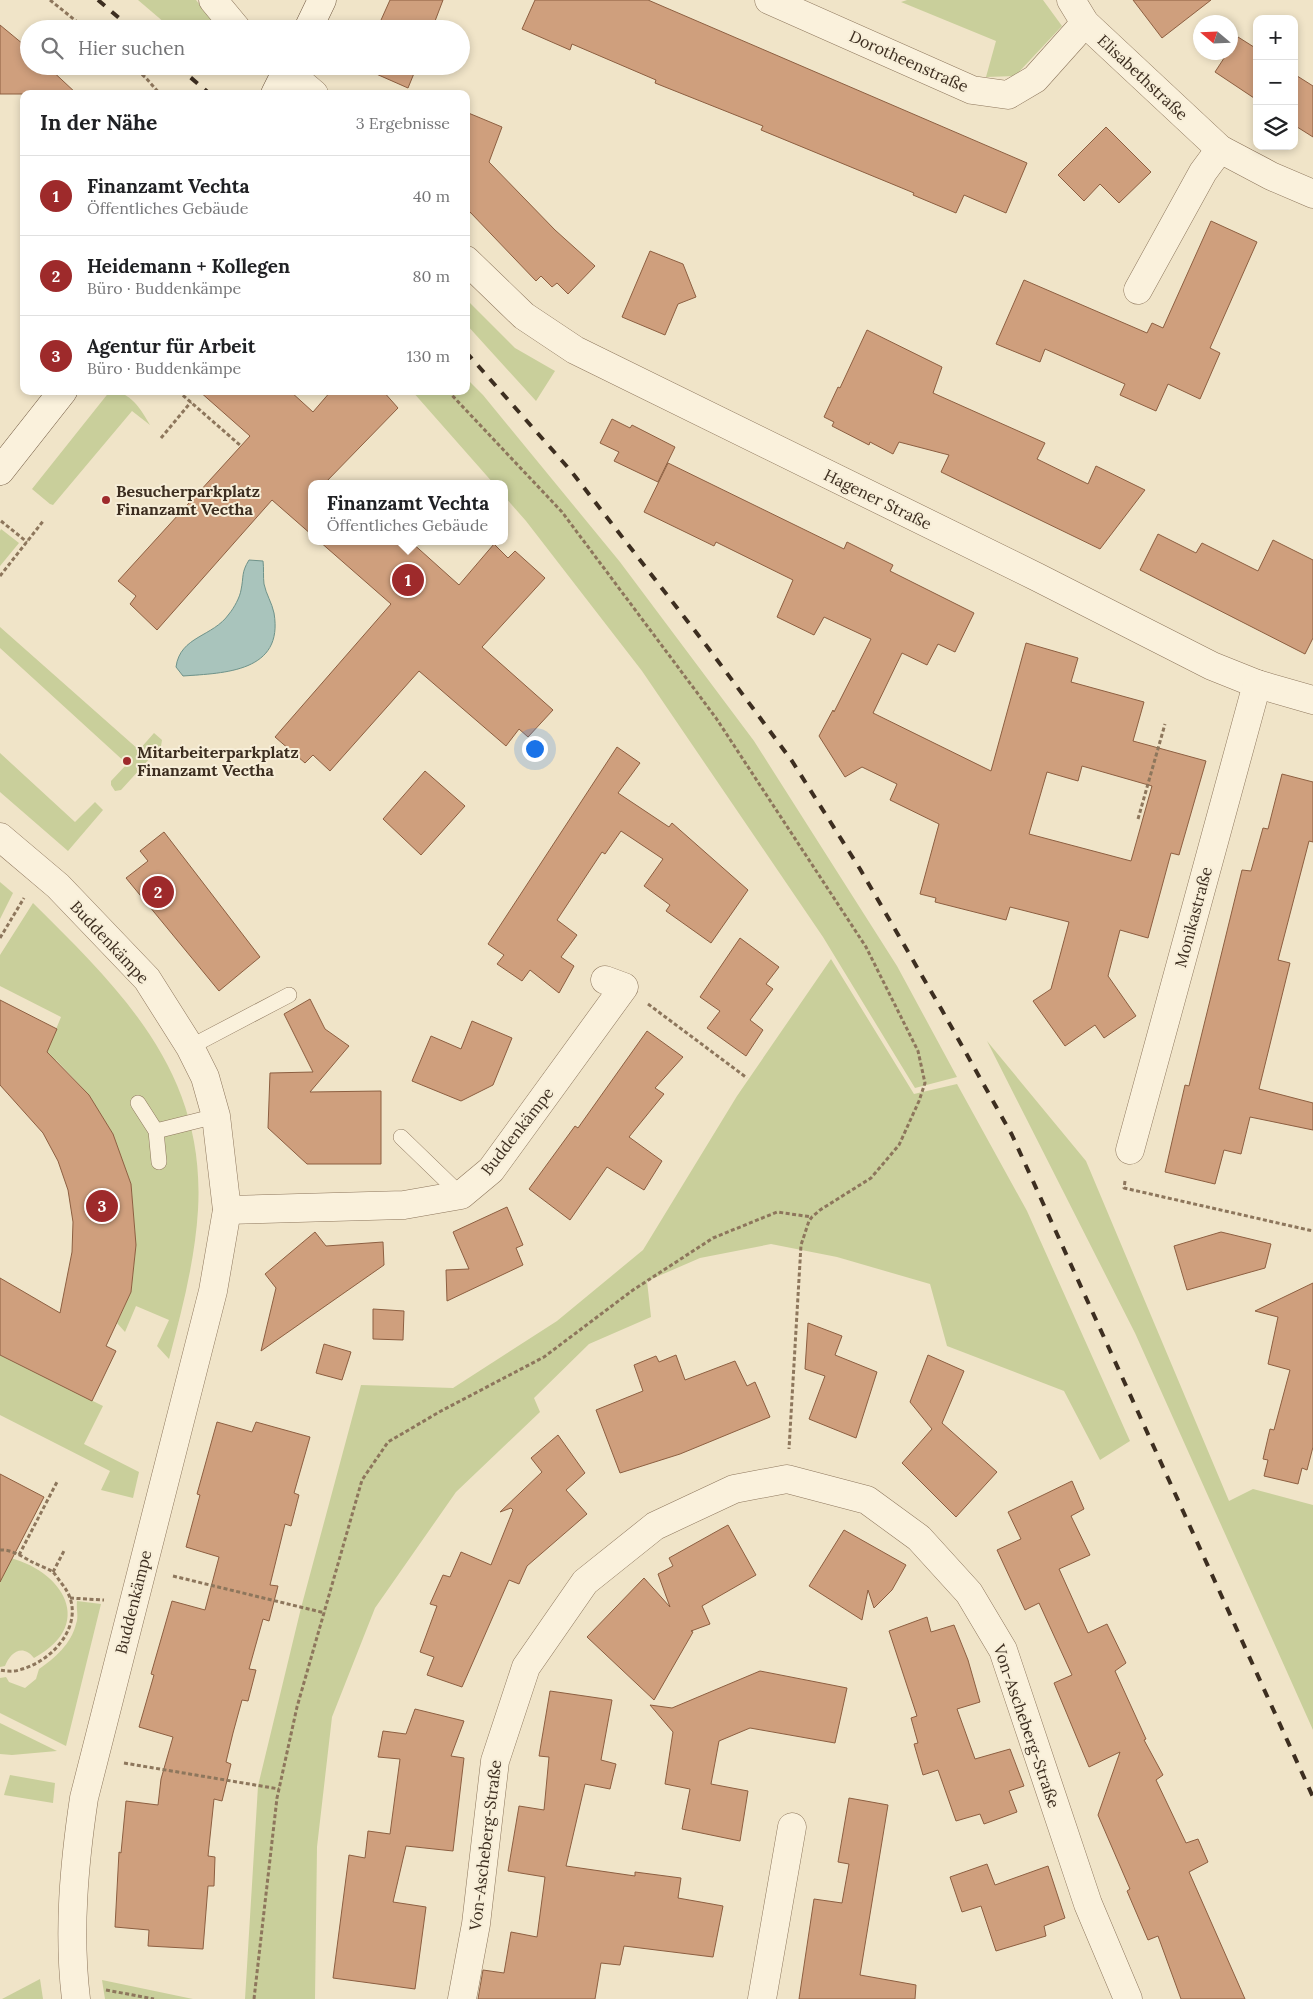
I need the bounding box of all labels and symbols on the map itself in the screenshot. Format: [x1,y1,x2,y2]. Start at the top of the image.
north arrow [1193,15,1238,60]
street label: Dorotheenstraße [846,26,972,96]
street label: Elisabethstraße [1094,30,1193,124]
street label: Hagener Straße [821,464,935,534]
place label: Besucherparkplatz Finanzamt Vectha [116,481,260,519]
marker: Besucherparkplatz Finanzamt Vectha [100,494,112,506]
pin: 1 [392,561,424,599]
your location [522,736,548,762]
place label: Mitarbeiterparkplatz Finanzamt Vectha [137,742,299,780]
marker: Mitarbeiterparkplatz Finanzamt Vectha [121,755,133,767]
street label: Monikastraße [1170,864,1216,969]
pin: 2 [142,873,174,911]
street label: Buddenkämpe [66,896,154,988]
street label: Buddenkämpe [476,1083,558,1179]
pin: 3 [86,1187,118,1225]
street label: Buddenkämpe [110,1548,156,1656]
street label: Von-Ascheberg-Straße [989,1641,1065,1811]
street label: Von-Ascheberg-Straße [464,1758,505,1932]

